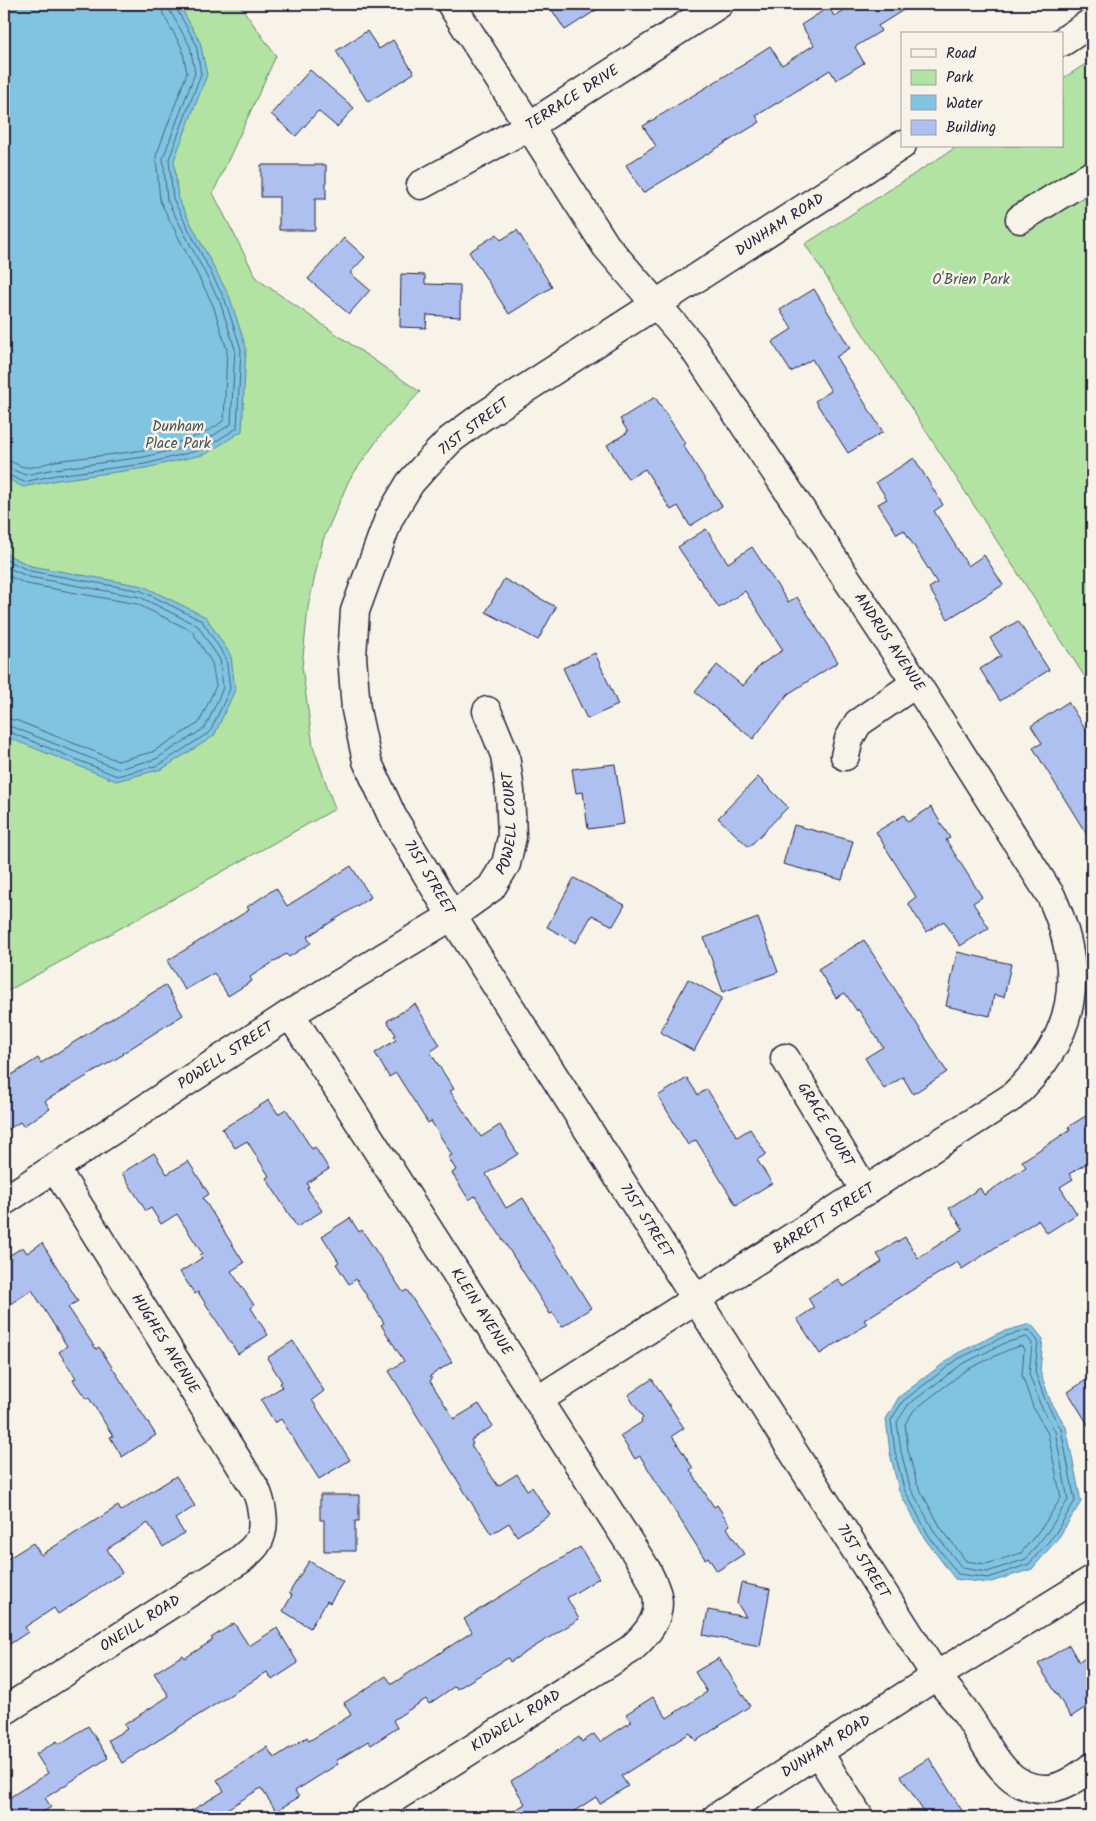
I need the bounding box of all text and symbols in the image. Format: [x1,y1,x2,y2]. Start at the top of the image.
legend [901,32,1064,148]
text: Road [946,42,977,66]
street label: TERRACE DRIVE [521,58,625,137]
text: Park [946,66,974,90]
text: Water [946,92,983,116]
text: Building [946,116,996,140]
street label: DUNHAM ROAD [730,187,830,263]
park label: O'Brien Park [932,268,1011,292]
street label: 71ST STREET [433,391,516,462]
park label: Dunham Place Park [145,415,212,456]
street label: ANDRUS AVENUE [847,588,931,697]
street label: POWELL COURT [490,768,524,880]
street label: 71ST STREET [397,835,462,921]
street label: POWELL STREET [173,1015,280,1096]
street label: GRACE COURT [791,1078,861,1173]
street label: BARRETT STREET [768,1176,881,1261]
street label: 71ST STREET [613,1179,680,1264]
street label: KLEIN AVENUE [444,1263,519,1362]
street label: HUGHES AVENUE [124,1289,206,1400]
street label: 71ST STREET [830,1520,897,1605]
street label: ONEILL ROAD [95,1589,186,1659]
street label: KIDWELL ROAD [466,1683,566,1758]
street label: DUNHAM ROAD [777,1709,876,1785]

